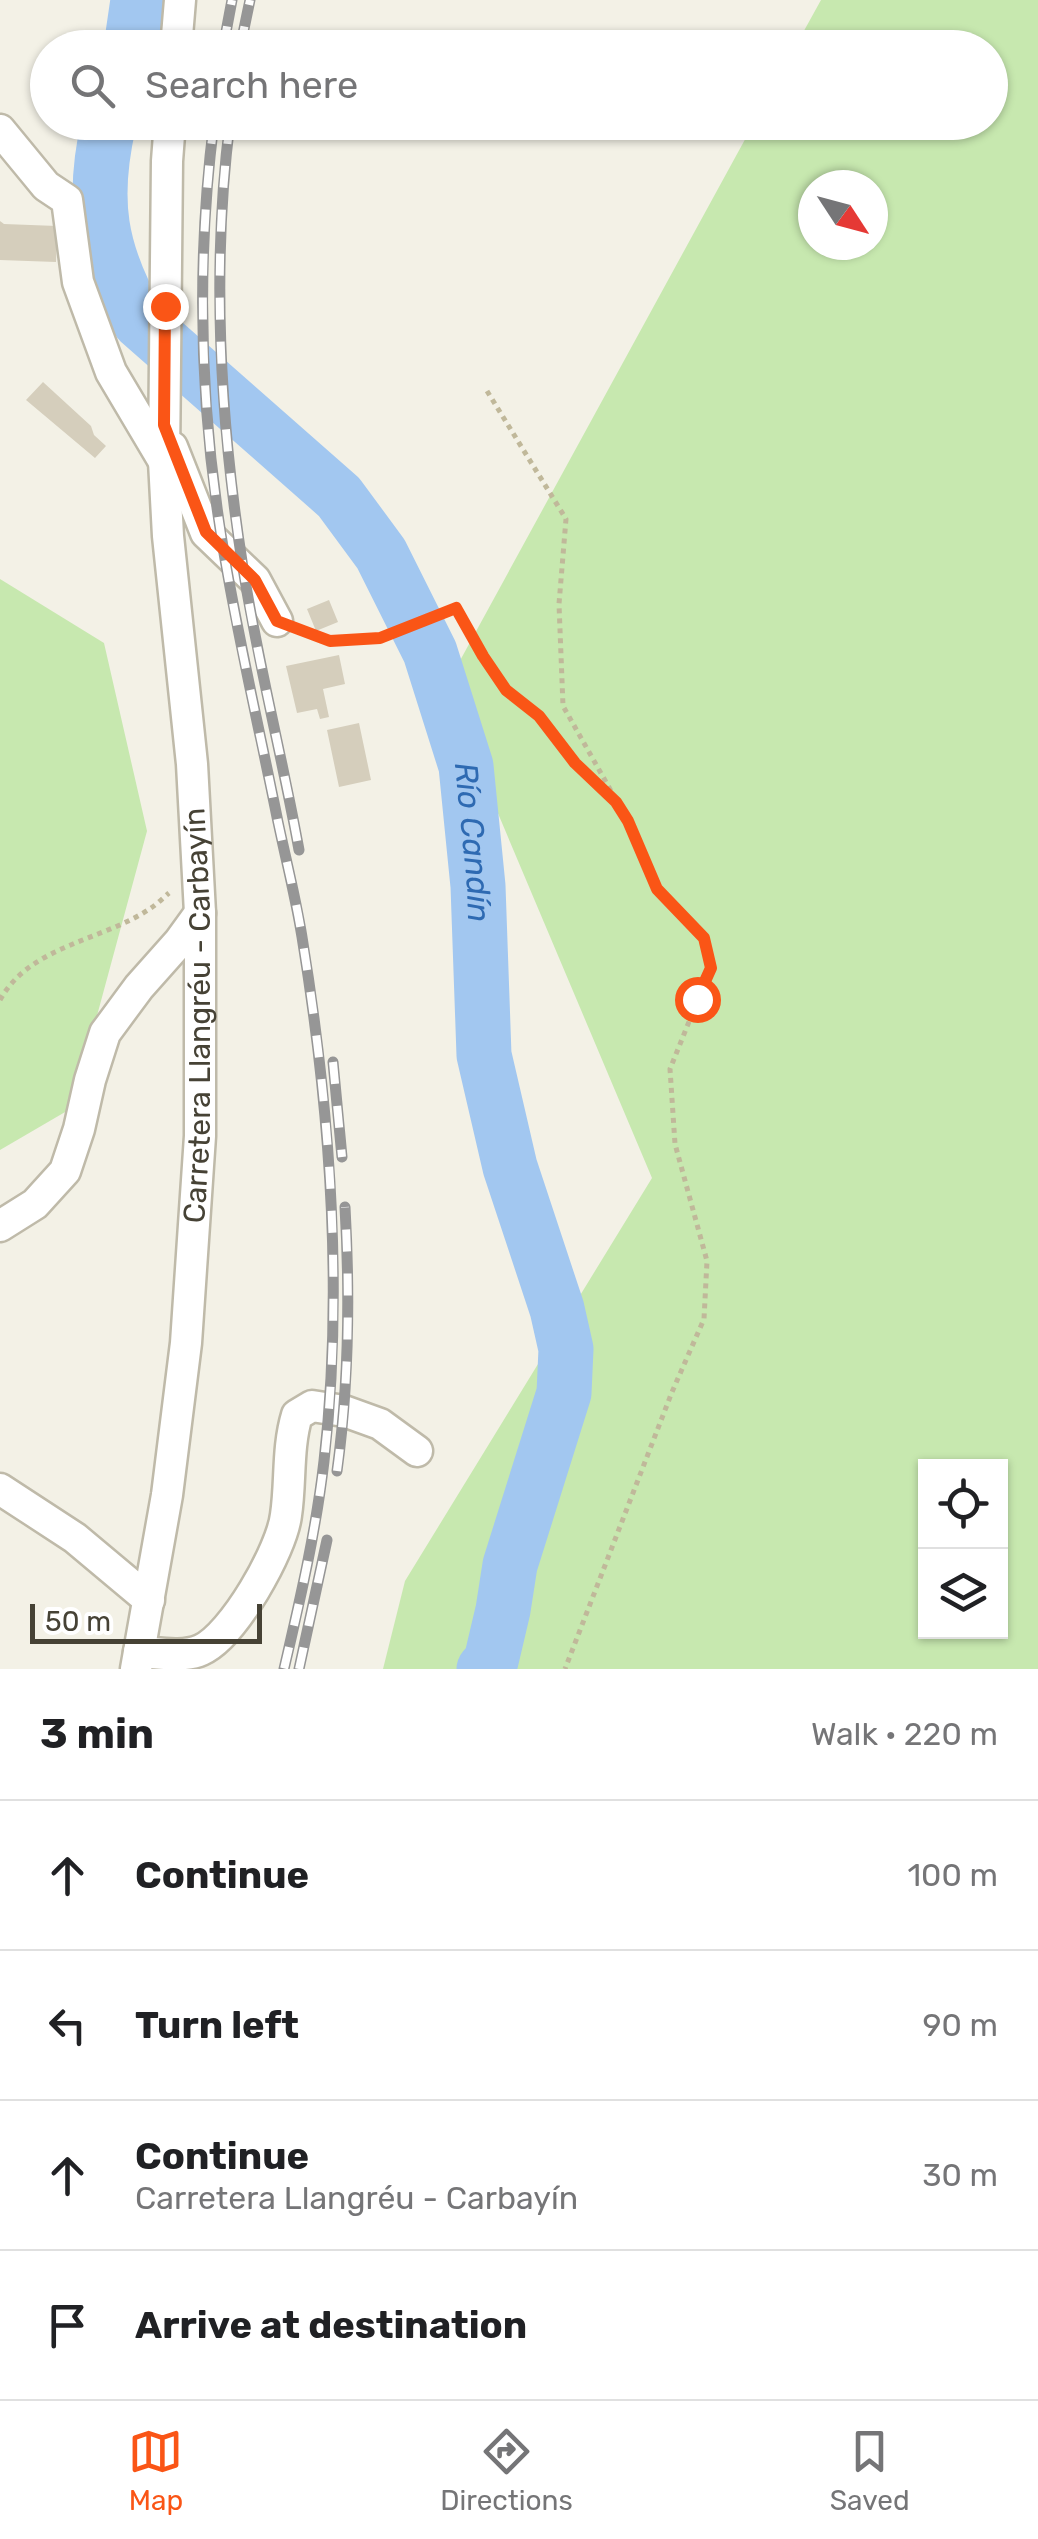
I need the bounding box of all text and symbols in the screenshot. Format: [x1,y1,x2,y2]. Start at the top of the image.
search box [30,30,1008,140]
icon: search [65,58,120,113]
text: Search here [145,62,358,108]
north arrow [798,170,888,260]
route end [143,284,189,330]
water label: Río Candín [447,760,498,923]
street label: Carretera Llangréu - Carbayín [176,807,218,1224]
route start [675,977,721,1023]
map controls [918,1459,1008,1639]
button: locate [918,1459,1008,1549]
button: layers [918,1549,1008,1639]
scale bar [30,1599,262,1644]
text: 50 m [45,1605,111,1638]
text: 3 min [40,1709,154,1759]
text: Walk · 220 m [811,1715,998,1753]
icon: ahead [40,1848,95,1903]
text: Continue [135,1852,309,1898]
text: 100 m [907,1856,998,1894]
icon: left [40,1998,95,2053]
text: Turn left [135,2002,299,2048]
text: 90 m [922,2006,998,2044]
text: Continue [135,2133,309,2179]
icon: ahead [40,2148,95,2203]
text: 30 m [922,2156,998,2194]
text: Carretera Llangréu - Carbayín [135,2179,578,2217]
icon: arrive [40,2298,95,2353]
text: Arrive at destination [135,2302,527,2348]
tab: Map [128,2424,183,2517]
tab: Directions [440,2424,573,2517]
tab: Saved [830,2424,910,2517]

